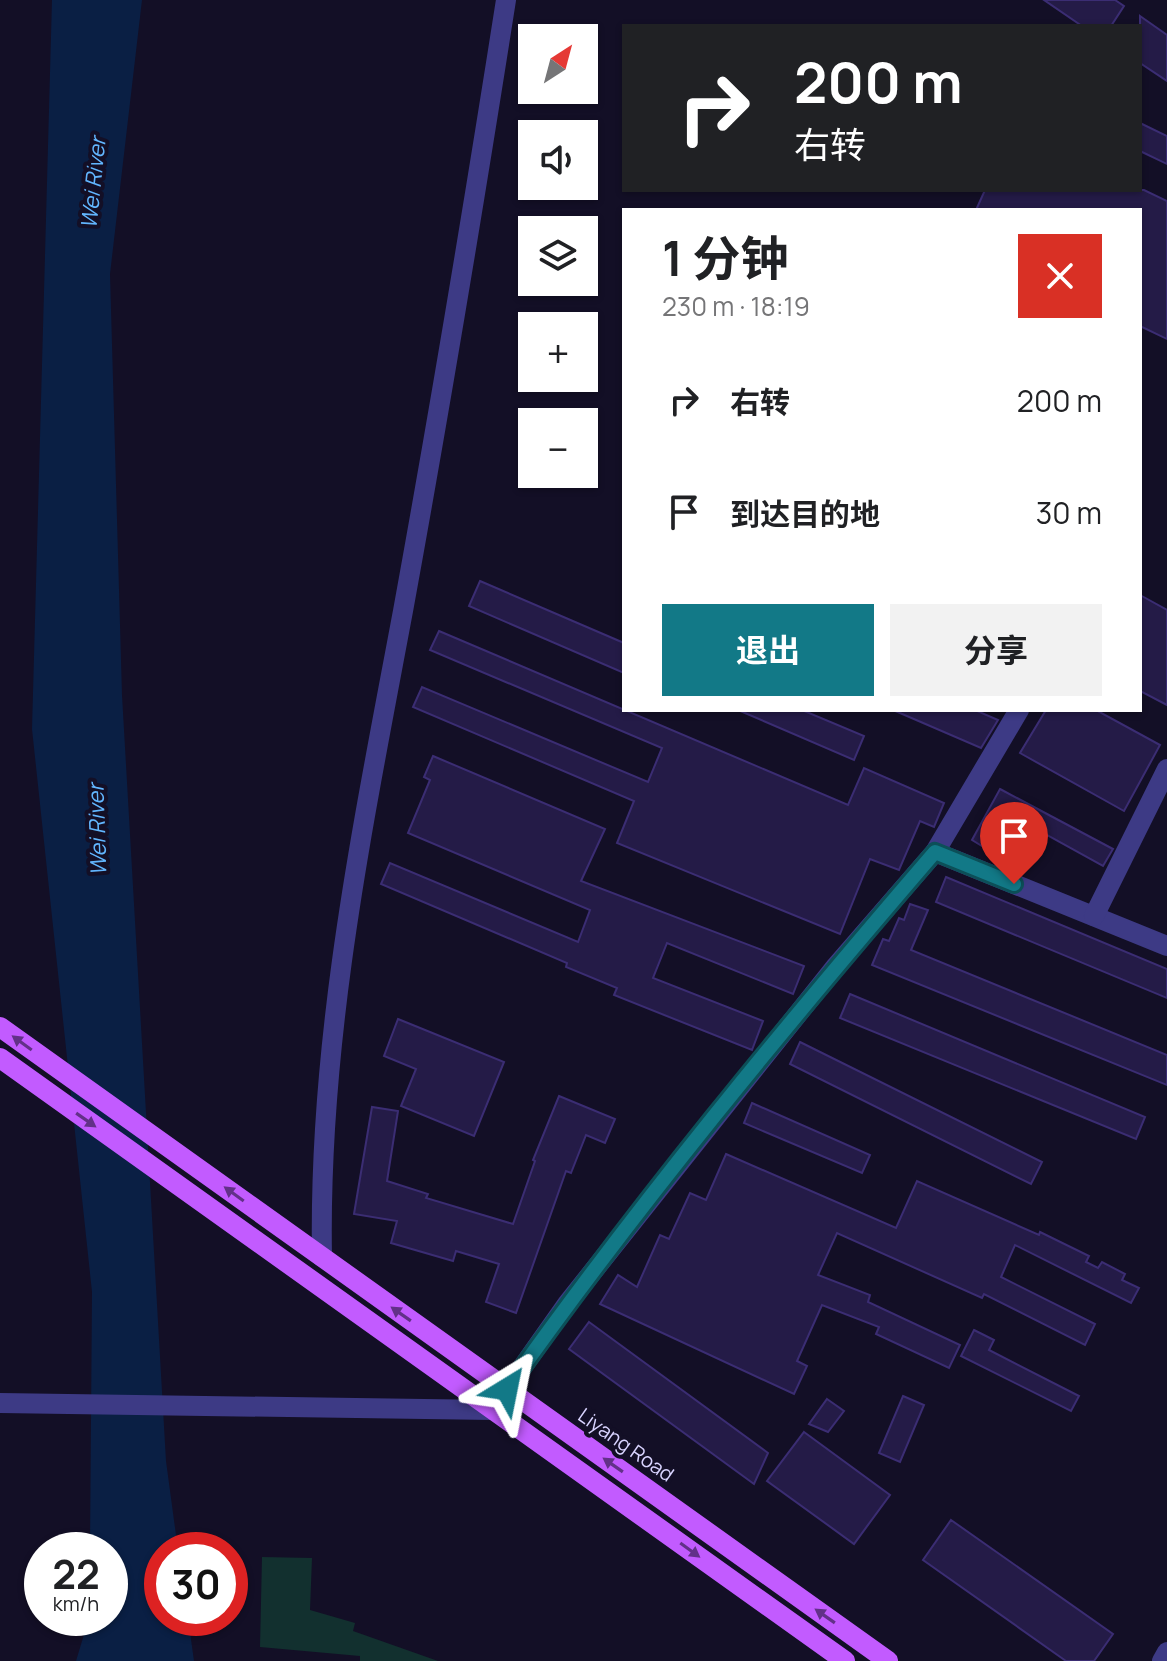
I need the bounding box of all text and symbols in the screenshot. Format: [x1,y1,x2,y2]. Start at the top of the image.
north arrow [518,24,598,104]
map controls [518,24,598,488]
text: 200 m [794,43,963,120]
icon: right [662,56,766,160]
button: sound [518,120,598,200]
text: 右转 [794,120,866,169]
water label: Wei River [73,133,113,230]
button: layers [518,216,598,296]
text: 1 分钟 [662,225,789,290]
button: close [1018,234,1102,318]
text: 230 m · 18:19 [662,288,810,324]
button: + [518,312,598,392]
icon: right [662,378,706,422]
text: 200 m [1017,380,1102,421]
text: 右转 [730,381,790,422]
button: − [518,408,598,488]
icon: arrive [662,490,706,534]
text: 30 m [1036,492,1102,533]
text: 到达目的地 [730,493,880,534]
button: 退出 [662,604,874,696]
button: 分享 [890,604,1102,696]
water label: Wei River [80,780,114,877]
pin [980,802,1048,884]
icon: arrive [992,814,1036,858]
one-way arrow [12,1036,33,1051]
one-way arrow [76,1112,97,1127]
one-way arrow [223,1187,244,1202]
one-way arrow [391,1307,412,1322]
position arrow [465,1347,549,1431]
street label: Liyang Road [573,1402,680,1488]
one-way arrow [603,1458,624,1473]
speed limit sign: 30 [144,1532,248,1636]
one-way arrow [679,1542,701,1558]
text: 22 [52,1546,100,1601]
text: km/h [53,1590,99,1617]
one-way arrow [814,1609,835,1624]

